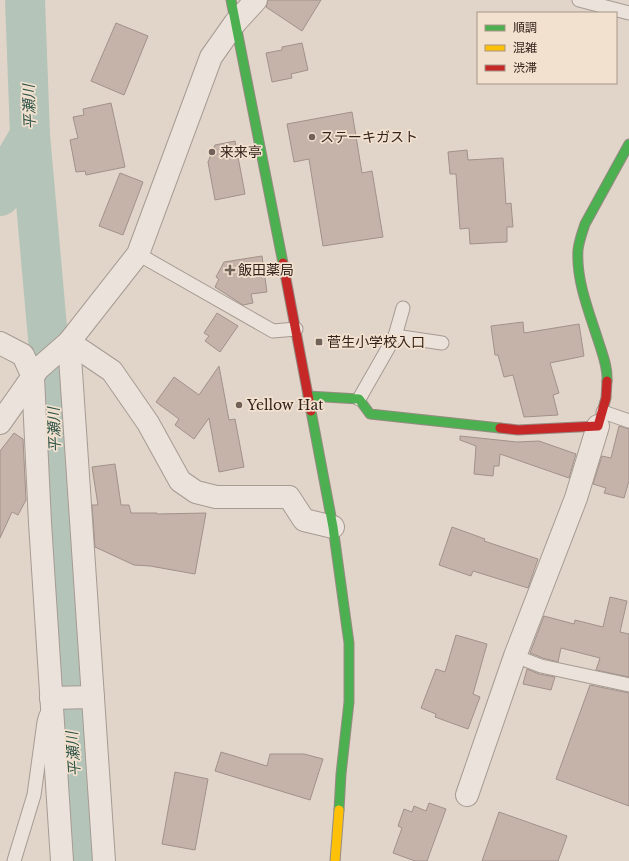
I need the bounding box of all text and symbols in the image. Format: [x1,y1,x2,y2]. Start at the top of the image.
legend [477,12,617,84]
text: 順調 [513,20,537,35]
text: 混雑 [513,40,537,55]
text: 渋滞 [513,60,537,75]
water label: 平瀬川 [19,82,39,130]
place label: ステーキガスト [320,128,418,146]
marker: ステーキガスト [307,132,317,142]
place label: 来来亭 [220,143,262,161]
marker: 来来亭 [207,147,217,157]
place label: 飯田薬局 [238,261,294,279]
marker: 飯田薬局 [225,265,235,275]
place label: 菅生小学校入口 [327,333,425,351]
marker: 菅生小学校入口 [314,337,324,347]
place label: Yellow Hat [246,396,324,414]
marker: Yellow Hat [234,400,244,410]
water label: 平瀬川 [44,405,64,453]
water label: 平瀬川 [62,729,84,777]

